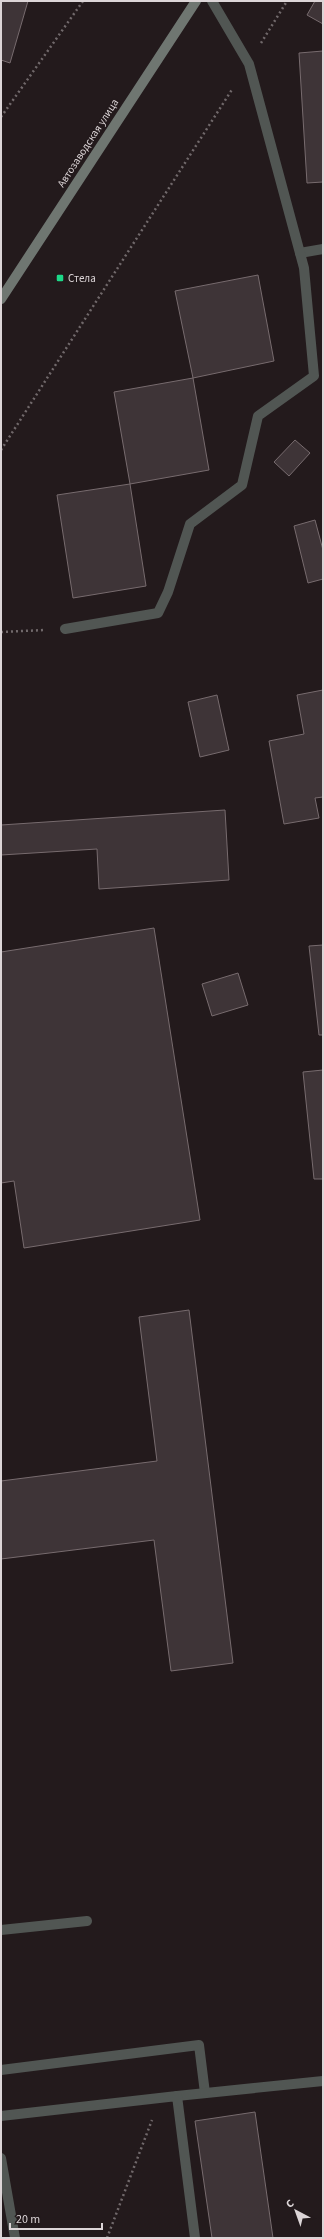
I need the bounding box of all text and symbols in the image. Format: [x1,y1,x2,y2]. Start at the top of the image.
street label: Автозаводская улица [54,96,122,190]
place label: Стела [68,271,96,286]
marker: Стела [55,273,65,283]
north arrow [276,2191,316,2231]
text: С [282,2196,298,2212]
scale bar [10,2205,102,2231]
text: 20 m [16,2211,40,2228]

